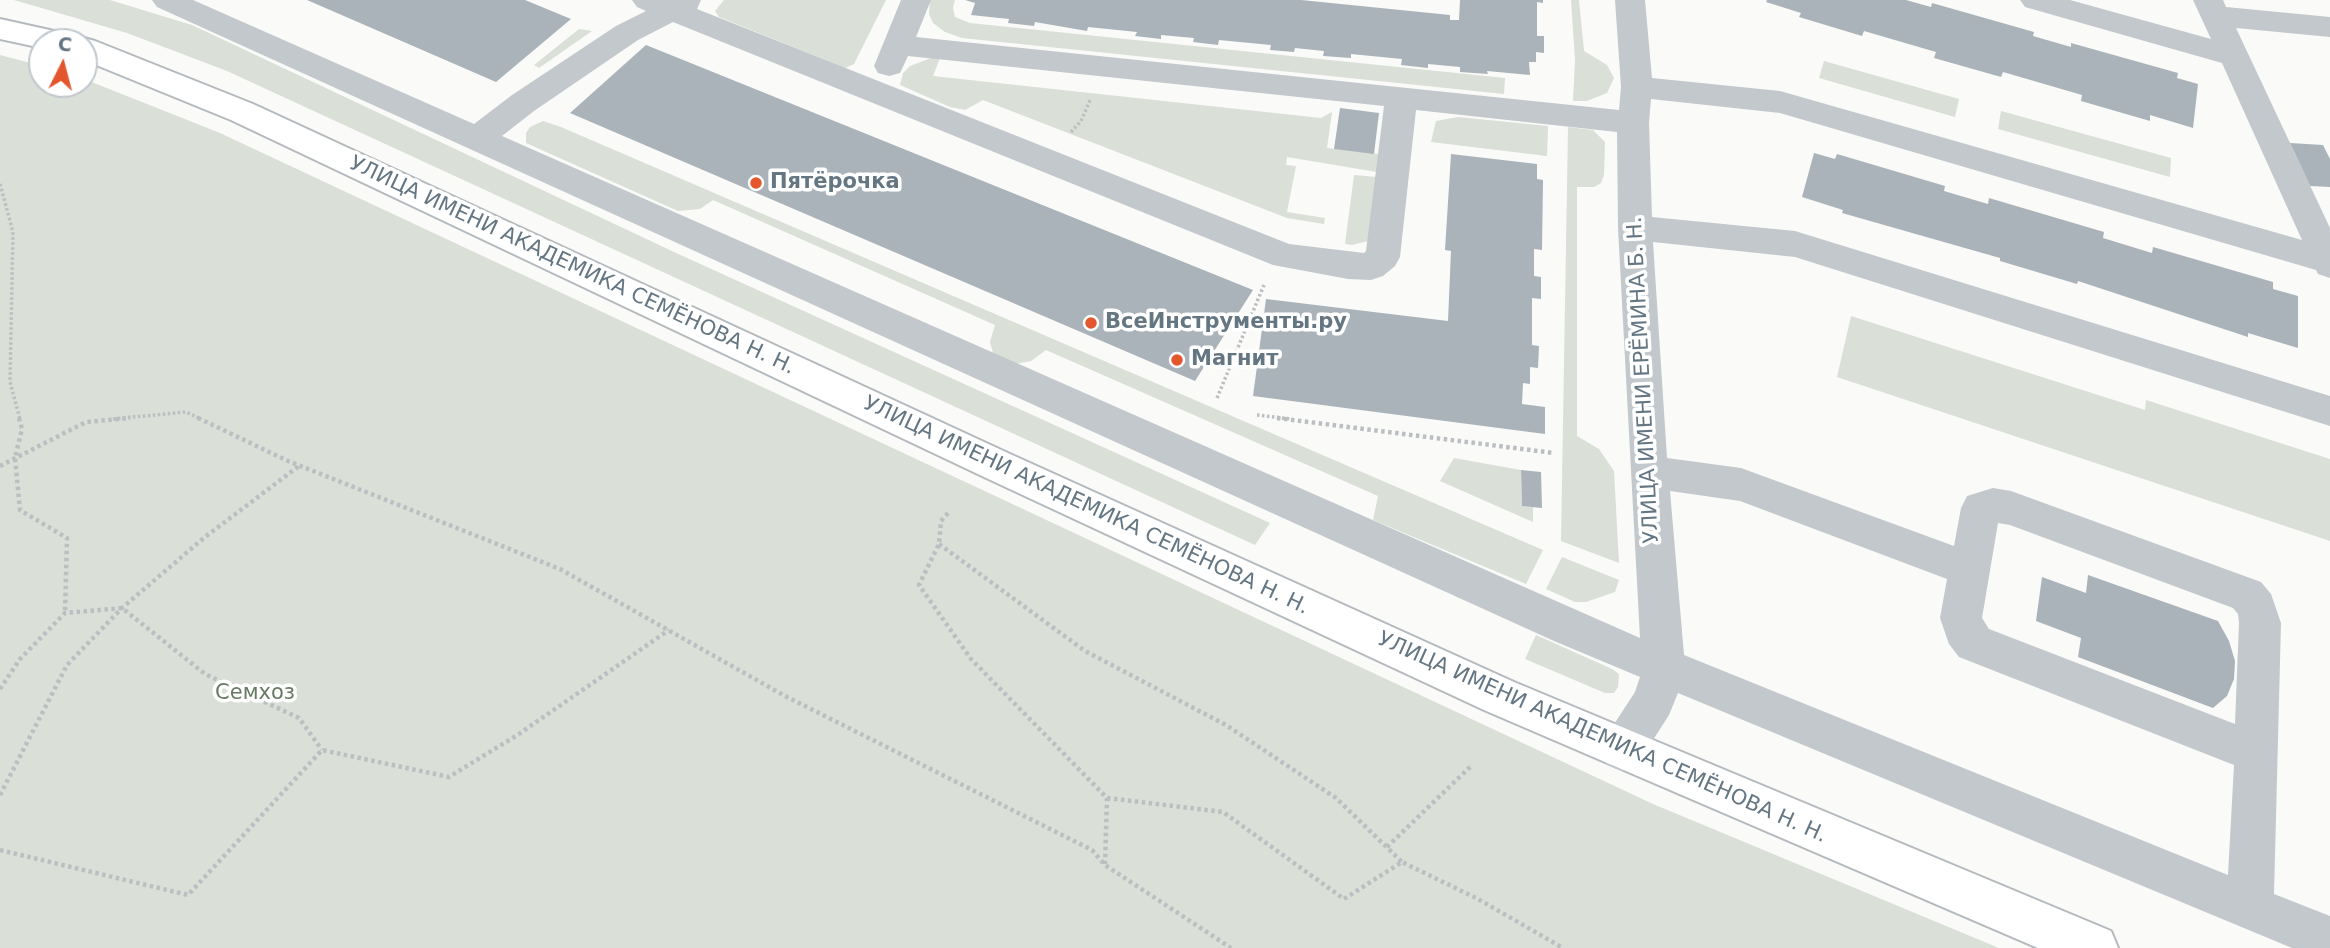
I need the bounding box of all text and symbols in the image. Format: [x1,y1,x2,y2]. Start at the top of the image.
north arrow [28,28,98,98]
text: С [57,32,73,56]
street label: УЛИЦА ИМЕНИ АКАДЕМИКА СЕМЁНОВА Н. Н. [345,151,799,381]
place label: Пятёрочка [770,170,900,196]
marker: Пятёрочка [748,175,764,191]
street label: УЛИЦА ИМЕНИ ЕРЁМИНА Б. Н. [1623,216,1665,544]
place label: ВсеИнструменты.ру [1105,310,1347,336]
marker: ВсеИнструменты.ру [1083,315,1099,331]
place label: Магнит [1191,347,1278,373]
marker: Магнит [1169,352,1185,368]
street label: УЛИЦА ИМЕНИ АКАДЕМИКА СЕМЁНОВА Н. Н. [859,391,1313,621]
street label: УЛИЦА ИМЕНИ АКАДЕМИКА СЕМЁНОВА Н. Н. [1374,627,1830,849]
park label: Семхоз [215,681,295,707]

